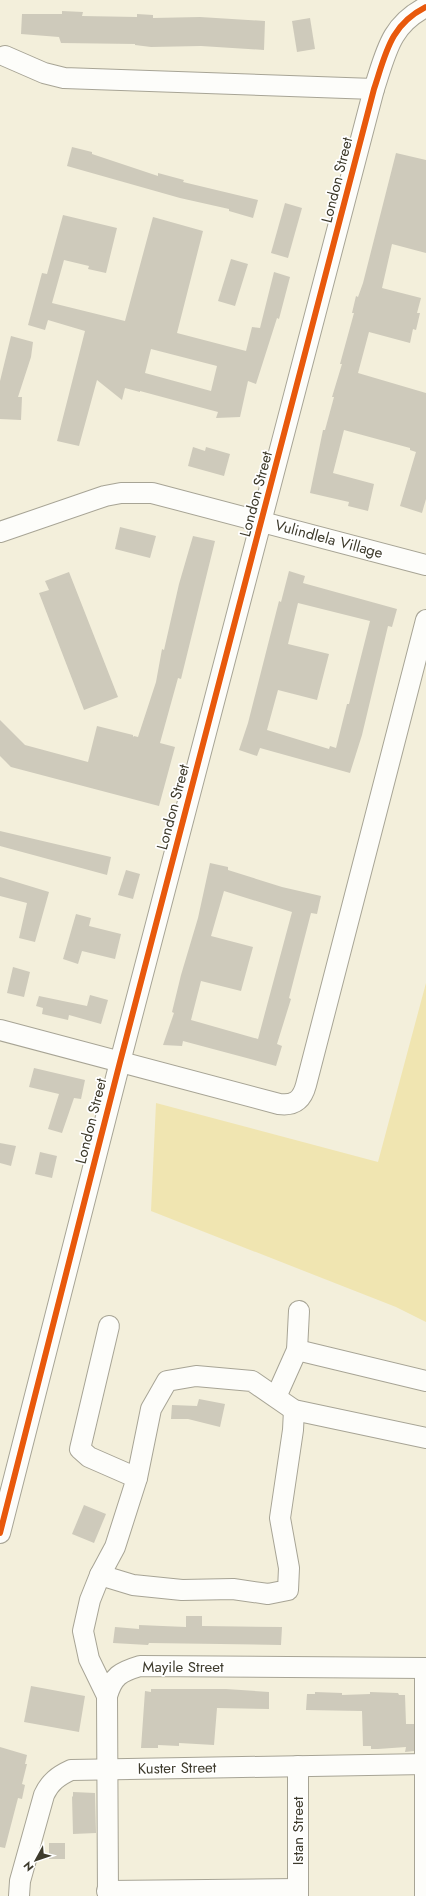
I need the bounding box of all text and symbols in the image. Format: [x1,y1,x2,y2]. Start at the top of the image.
street label: London Street [316,134,358,225]
street label: London Street [234,448,278,539]
street label: Vulindlela Village [273,514,386,564]
street label: London Street [151,761,195,852]
street label: London Street [70,1075,112,1166]
street label: Mayile Street [142,1656,224,1678]
street label: Kuster Street [137,1756,217,1780]
street label: Istan Street [287,1796,309,1865]
north arrow [16,1840,56,1880]
text: N [19,1858,37,1875]

